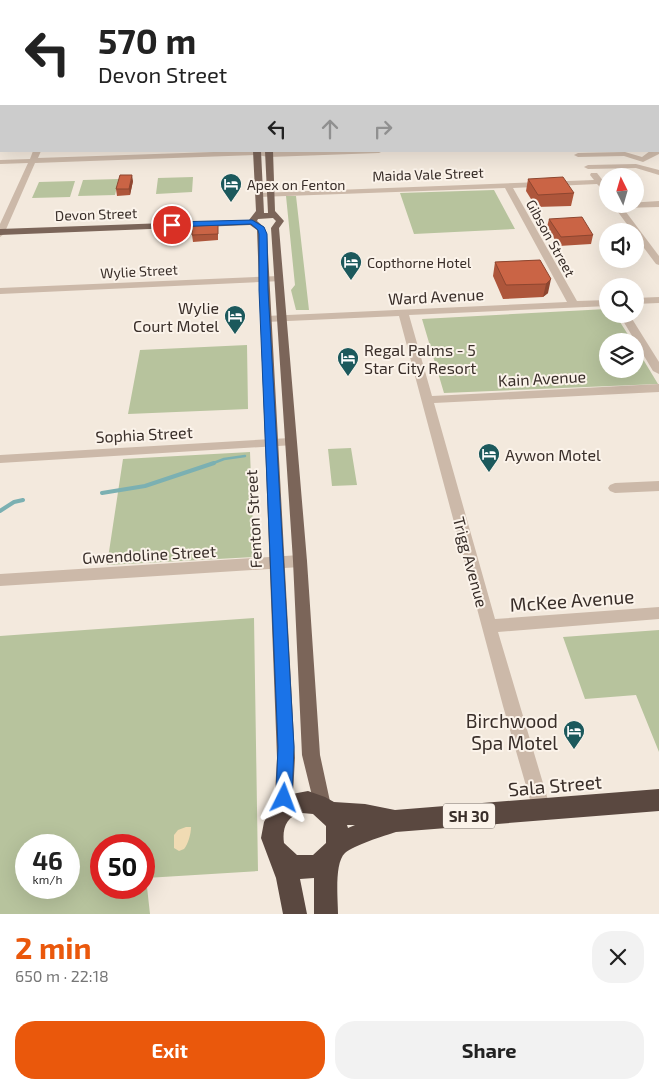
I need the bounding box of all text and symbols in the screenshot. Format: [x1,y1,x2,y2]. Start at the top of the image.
text: 570 m [98,19,196,61]
icon: left [15,20,80,85]
text: Devon Street [98,61,227,87]
icon: left [263,115,291,143]
icon: ahead [316,115,344,143]
icon: right [369,115,397,143]
street label: Maida Vale Street [372,164,484,184]
north arrow [599,168,644,212]
map controls [599,168,644,378]
hotel icon: Apex on Fenton [219,172,243,203]
place label: Apex on Fenton [247,176,345,193]
street label: Gibson Street [523,196,579,280]
street label: Devon Street [55,204,137,224]
pin [151,204,193,246]
icon: arrive [158,211,186,239]
button: sound [599,223,644,268]
hotel icon: Copthorne Hotel [339,250,363,281]
place label: Copthorne Hotel [367,254,472,271]
street label: Wylie Street [100,260,178,282]
button: search [599,278,644,323]
street label: Ward Avenue [388,284,484,308]
place label: Wylie Court Motel [133,298,219,335]
hotel icon: Wylie Court Motel [223,304,247,335]
button: layers [599,333,644,378]
place label: Regal Palms - 5 Star City Resort [364,340,476,377]
hotel icon: Regal Palms - 5 Star City Resort [336,346,360,377]
street label: Kain Avenue [497,366,587,390]
street label: Sophia Street [95,422,193,446]
hotel icon: Aywon Motel [477,442,501,473]
place label: Aywon Motel [505,445,601,464]
street label: Fenton Street [241,469,265,569]
street label: Trigg Avenue [450,515,492,609]
street label: Gwendoline Street [82,541,216,567]
street label: McKee Avenue [509,584,635,616]
place label: Birchwood Spa Motel [466,709,558,754]
hotel icon: Birchwood Spa Motel [562,719,586,750]
street label: Sala Street [507,769,603,801]
position arrow [257,771,309,823]
road number: SH 30 [443,804,495,828]
speed limit sign: 50 [90,834,155,899]
text: 46 [32,845,63,875]
text: km/h [33,872,62,886]
text: 2 min [15,929,92,965]
button: close [592,931,644,983]
text: 650 m · 22:18 [15,966,109,985]
button: Exit [15,1021,325,1079]
button: Share [335,1021,644,1079]

